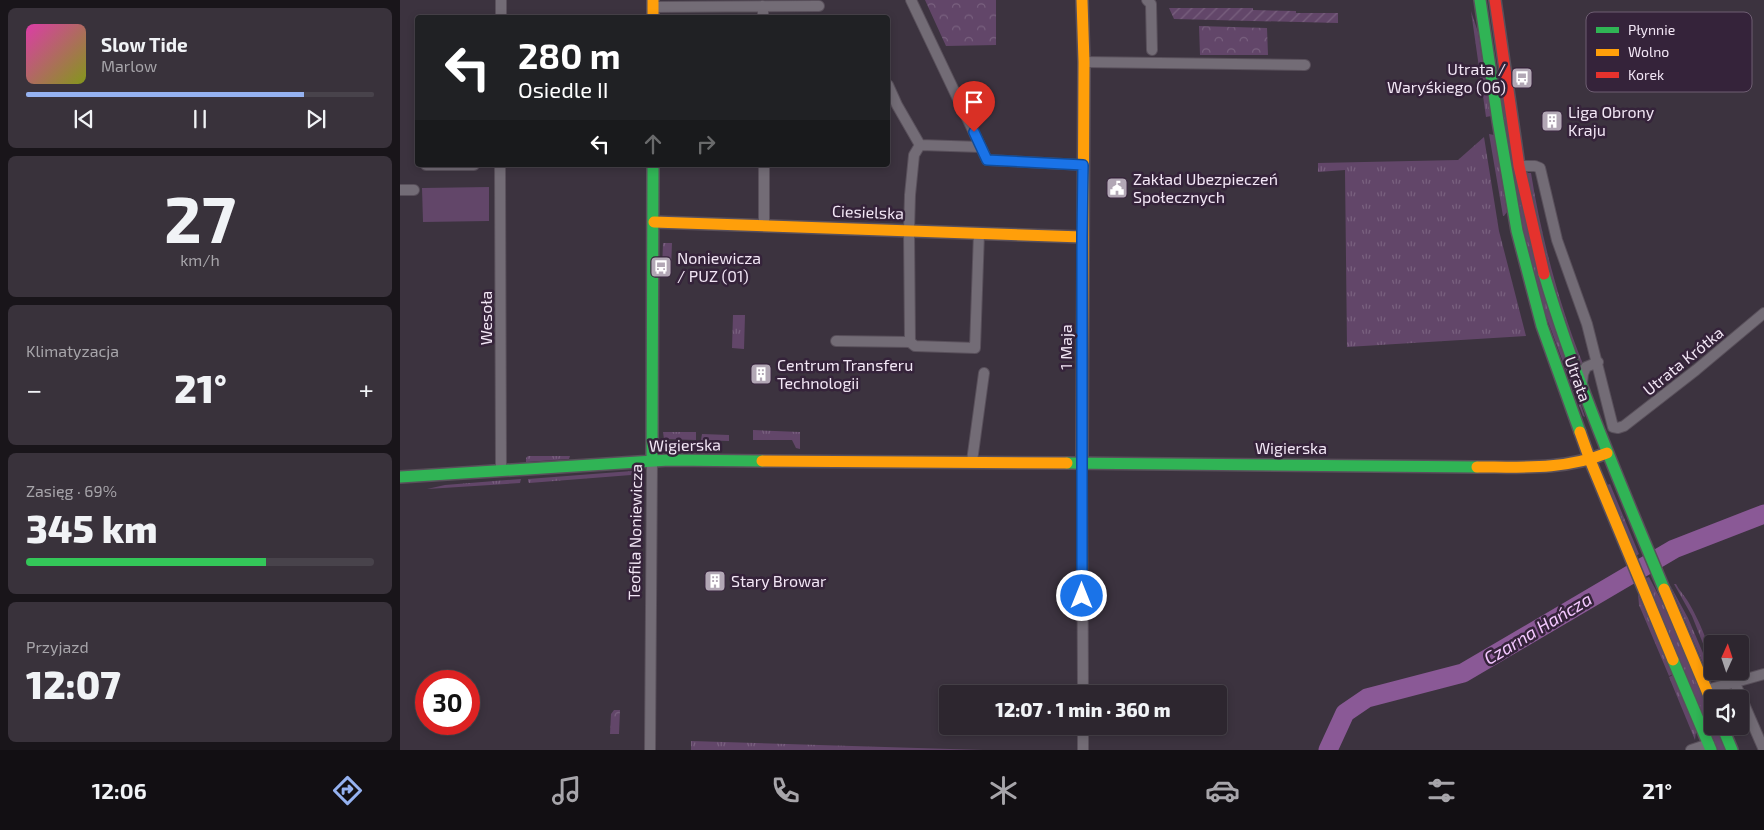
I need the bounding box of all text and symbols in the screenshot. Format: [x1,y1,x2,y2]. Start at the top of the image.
legend [1586,12,1752,92]
text: Płynnie [1628,21,1675,38]
text: Slow Tide [101,33,188,56]
text: 280 m [518,34,621,76]
icon: left [435,35,500,100]
text: Wolno [1628,43,1669,60]
text: Marlow [101,56,157,75]
place label: Utrata / Waryśkiego (06) [1387,59,1506,96]
bus stop icon: Utrata / Waryśkiego (06) [1510,66,1534,90]
text: Korek [1628,66,1664,83]
text: Osiedle II [518,76,609,102]
pin [953,81,995,132]
icon: arrive [960,88,988,116]
place label: Liga Obrony Kraju [1568,102,1655,140]
icon: previous [70,105,98,133]
icon: pause [186,105,214,133]
icon: next [302,105,330,133]
building icon: Liga Obrony Kraju [1540,109,1564,133]
icon: left [586,130,614,158]
icon: ahead [639,130,667,158]
icon: right [692,130,720,158]
place label: Zakład Ubezpieczeń Społecznych [1133,169,1278,206]
public building icon: Zakład Ubezpieczeń Społecznych [1105,176,1129,200]
text: 27 [164,178,236,256]
street label: Ciesielska [832,201,904,222]
place label: Noniewicza / PUZ (01) [677,248,761,285]
text: km/h [180,250,220,269]
bus stop icon: Noniewicza / PUZ (01) [649,255,673,279]
street label: Wesoła [476,291,495,345]
street label: Utrata Krótka [1639,322,1727,399]
street label: 1 Maja [1056,324,1076,370]
text: Klimatyzacja [26,341,119,360]
street label: Utrata [1562,354,1595,404]
place label: Centrum Transferu Technologii [777,355,913,392]
building icon: Centrum Transferu Technologii [749,362,773,386]
text: 21° [174,365,227,411]
text: − [26,372,42,406]
text: + [359,372,374,406]
street label: Wigierska [649,434,721,455]
street label: Wigierska [1255,438,1327,457]
street label: Teofila Noniewicza [624,464,645,600]
text: Zasięg · 69% [26,481,117,500]
text: 345 km [26,505,158,551]
building icon: Stary Browar [703,569,727,593]
position arrow [1055,569,1107,621]
place label: Stary Browar [731,571,827,590]
water label: Czarna Hańcza [1479,587,1596,669]
north arrow [1704,635,1749,680]
map controls [1704,635,1749,735]
text: Przyjazd [26,637,89,656]
text: 12:07 [26,661,121,707]
speed limit sign: 30 [415,670,480,735]
button: sound [1704,690,1749,735]
text: 12:07 · 1 min · 360 m [995,698,1171,721]
icon: directions [330,773,365,808]
icon: music [549,773,584,808]
icon: phone [768,773,803,808]
icon: climate [986,773,1021,808]
icon: car [1205,773,1240,808]
icon: filters [1424,773,1459,808]
text: 12:06 [92,777,147,803]
text: 21° [1642,777,1672,803]

